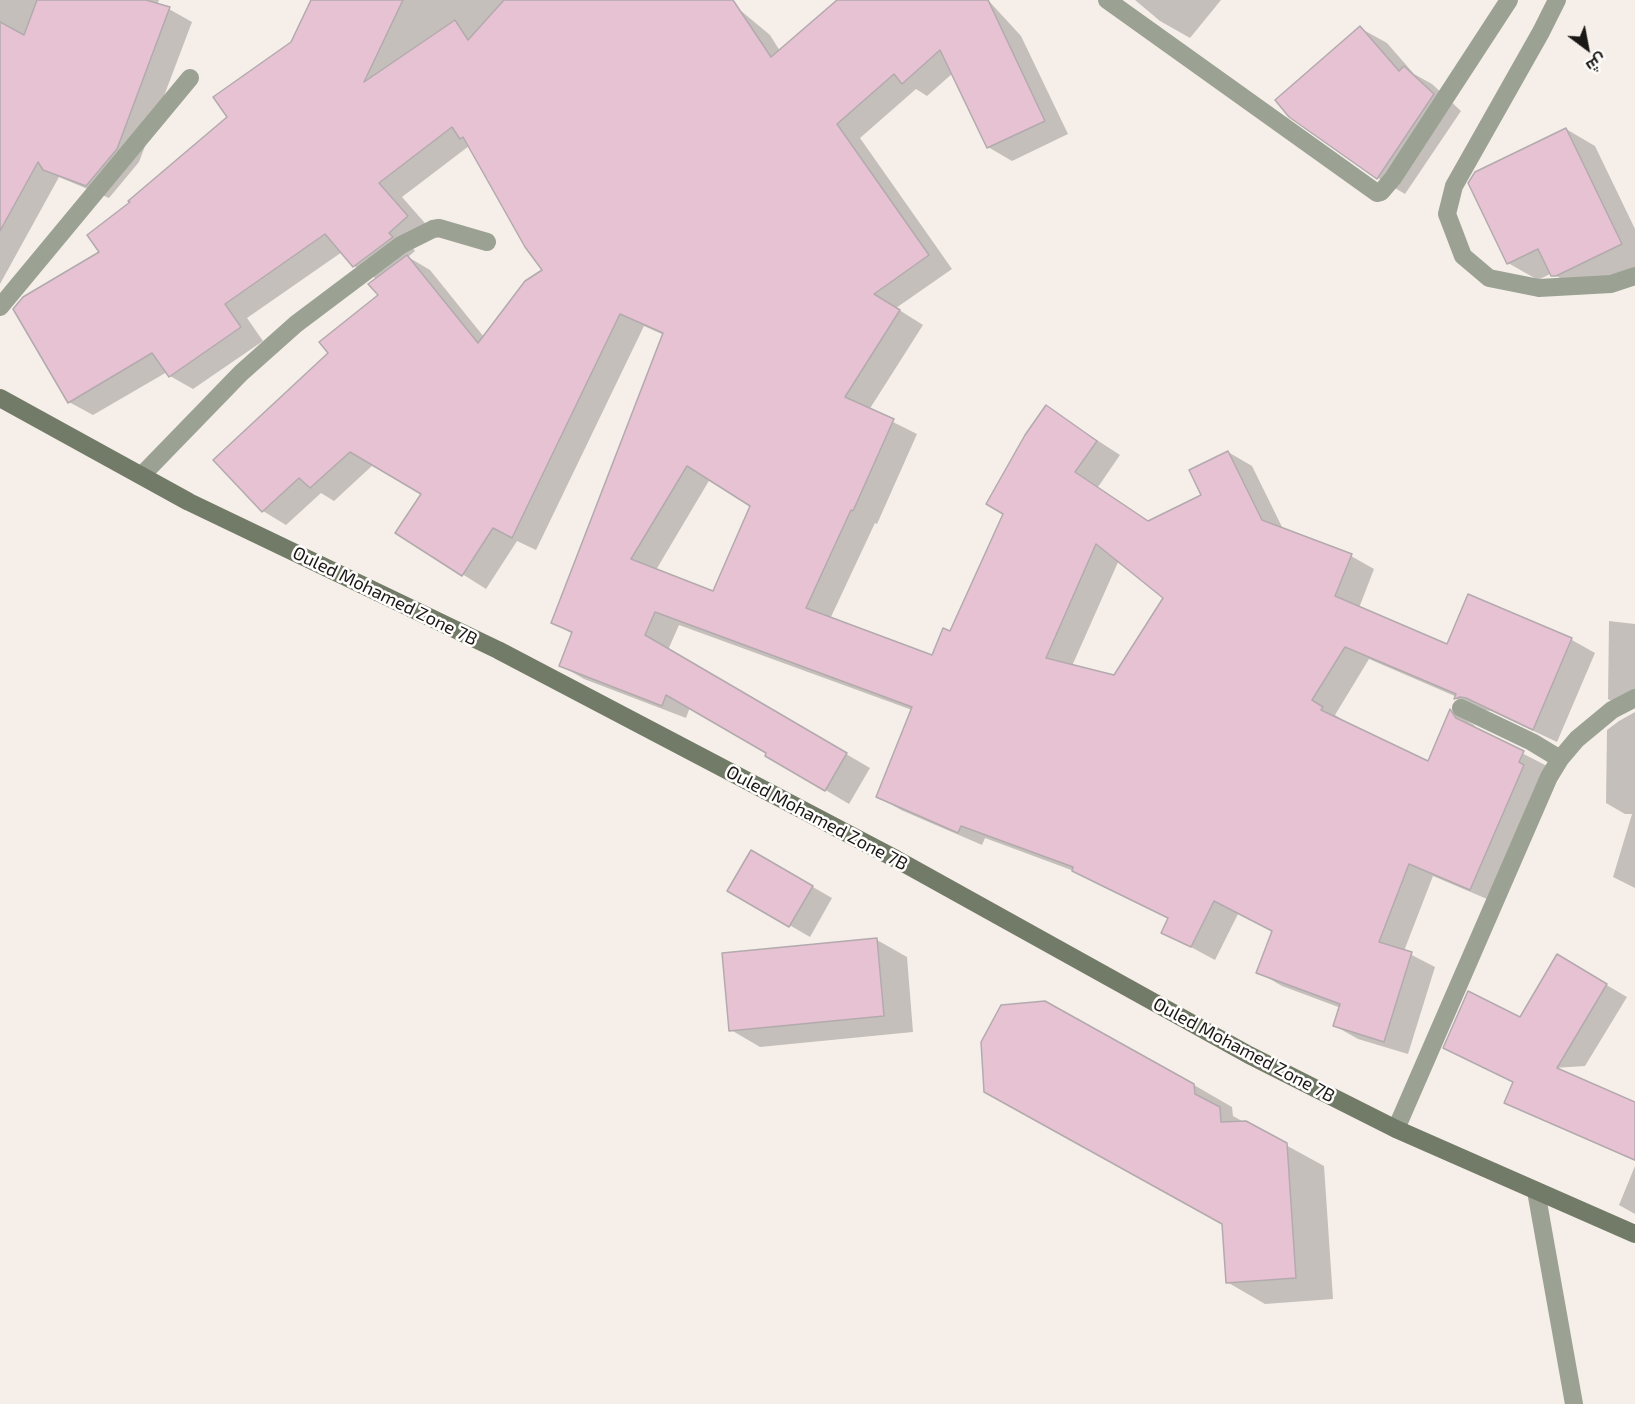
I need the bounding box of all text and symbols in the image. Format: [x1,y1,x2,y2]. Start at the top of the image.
north arrow [1557,18,1617,78]
text: ش [1583,50,1611,77]
street label: Ouled Mohamed Zone 7B [289,542,481,650]
street label: Ouled Mohamed Zone 7B [722,761,912,875]
street label: Ouled Mohamed Zone 7B [1149,993,1339,1107]

